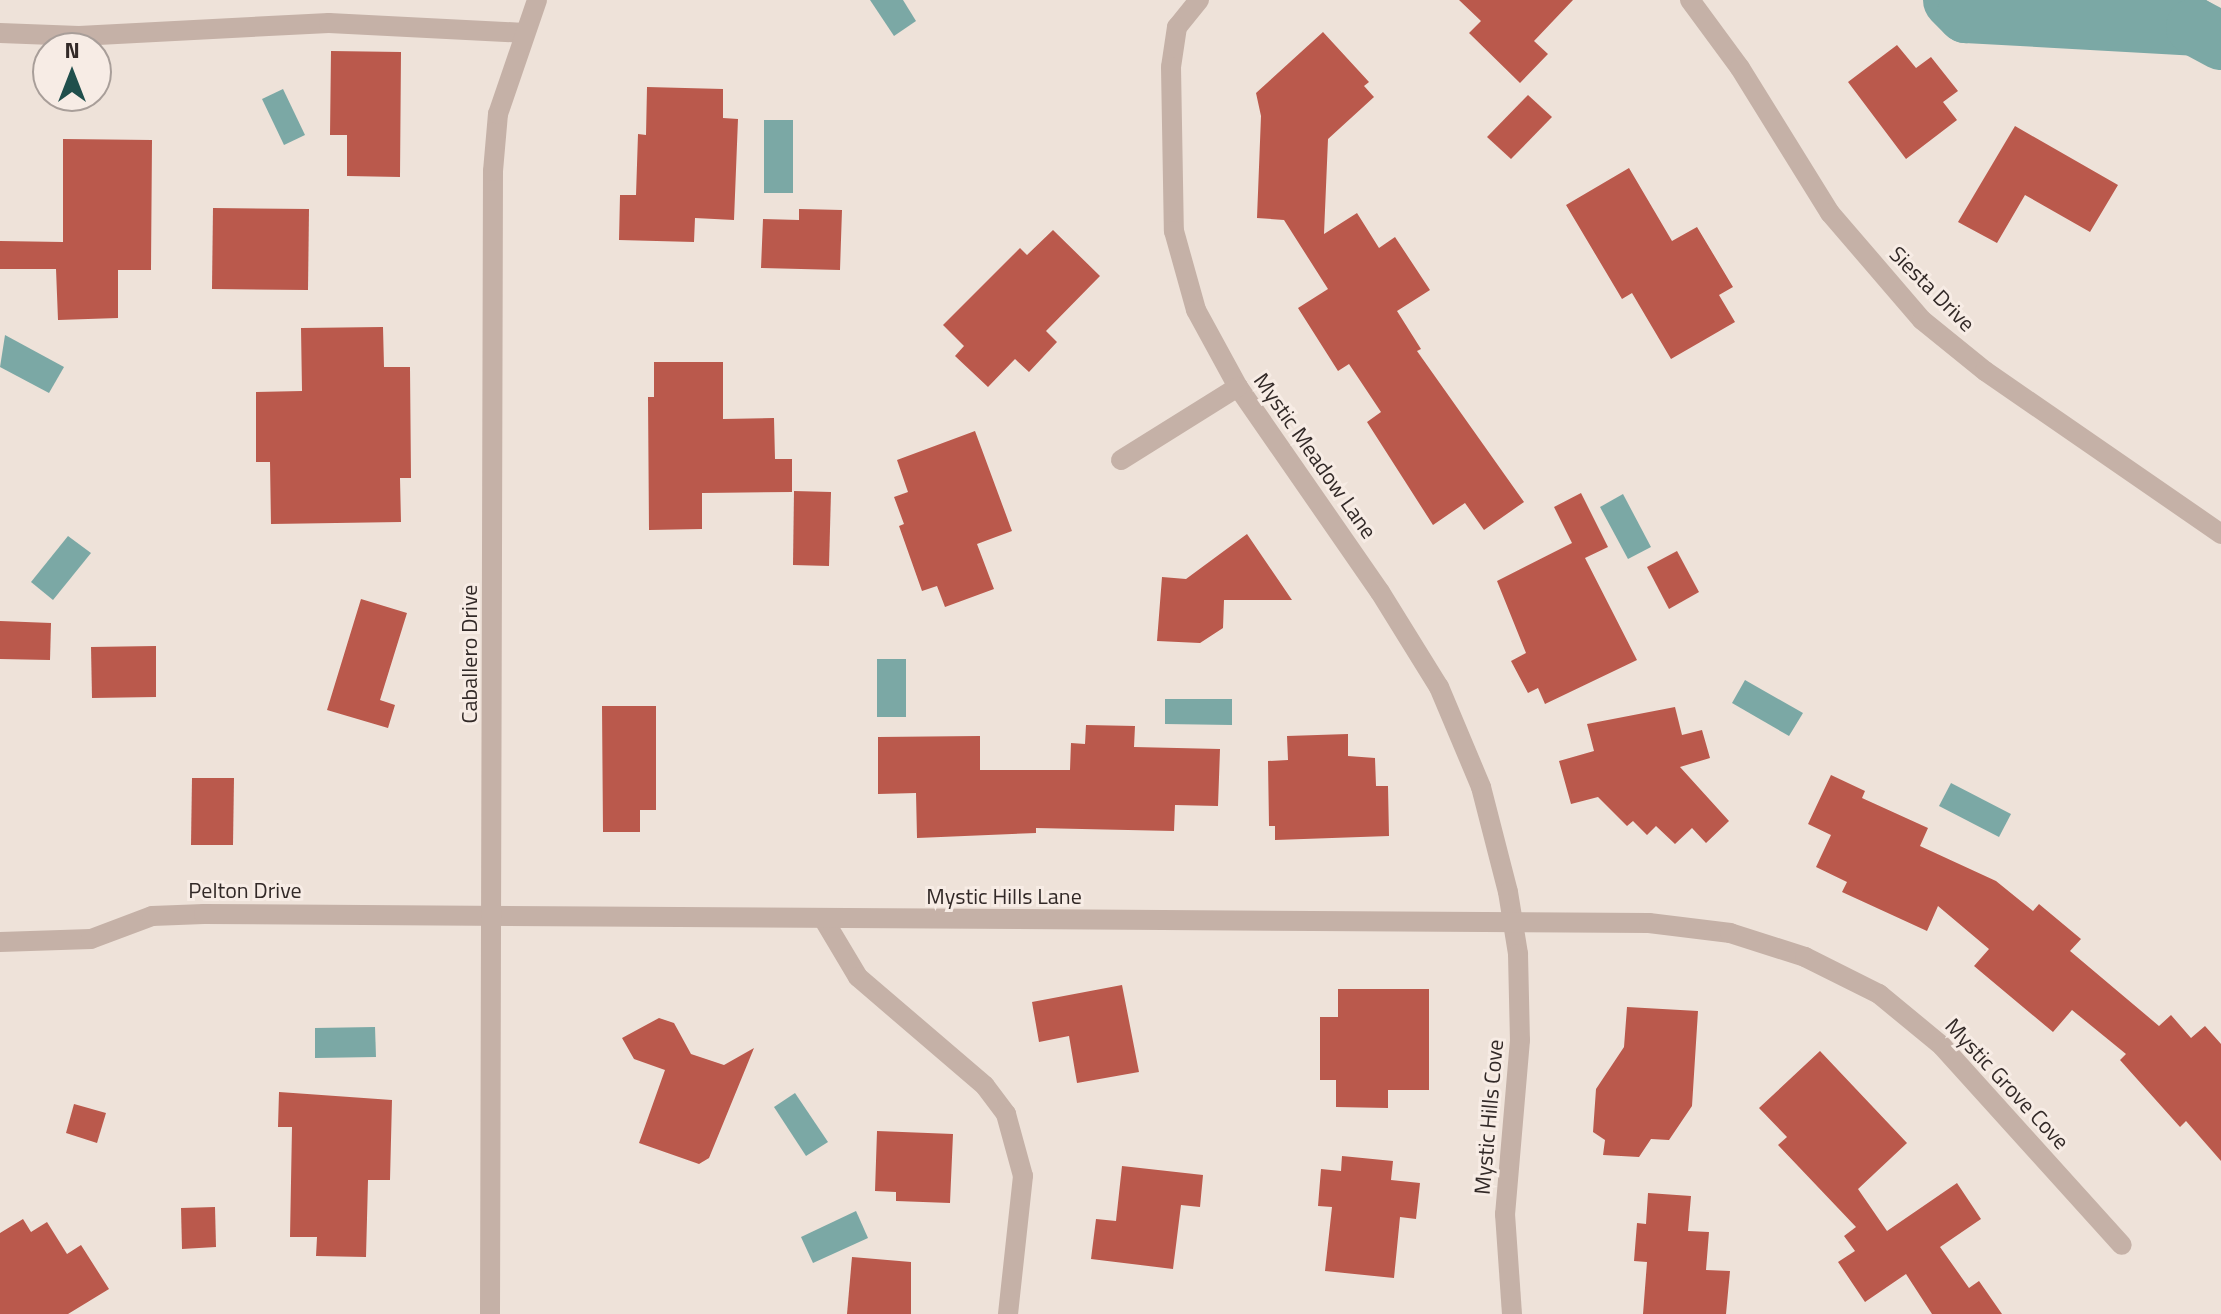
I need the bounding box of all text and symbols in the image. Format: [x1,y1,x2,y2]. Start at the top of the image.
north arrow [32,32,112,112]
text: N [64,33,80,67]
street label: Siesta Drive [1884,241,1980,337]
street label: Mystic Meadow Lane [1248,368,1382,544]
street label: Caballero Drive [457,585,483,723]
street label: Pelton Drive [188,878,302,904]
street label: Mystic Hills Lane [926,884,1082,910]
street label: Mystic Grove Cove [1940,1013,2074,1155]
street label: Mystic Hills Cove [1469,1038,1509,1196]

